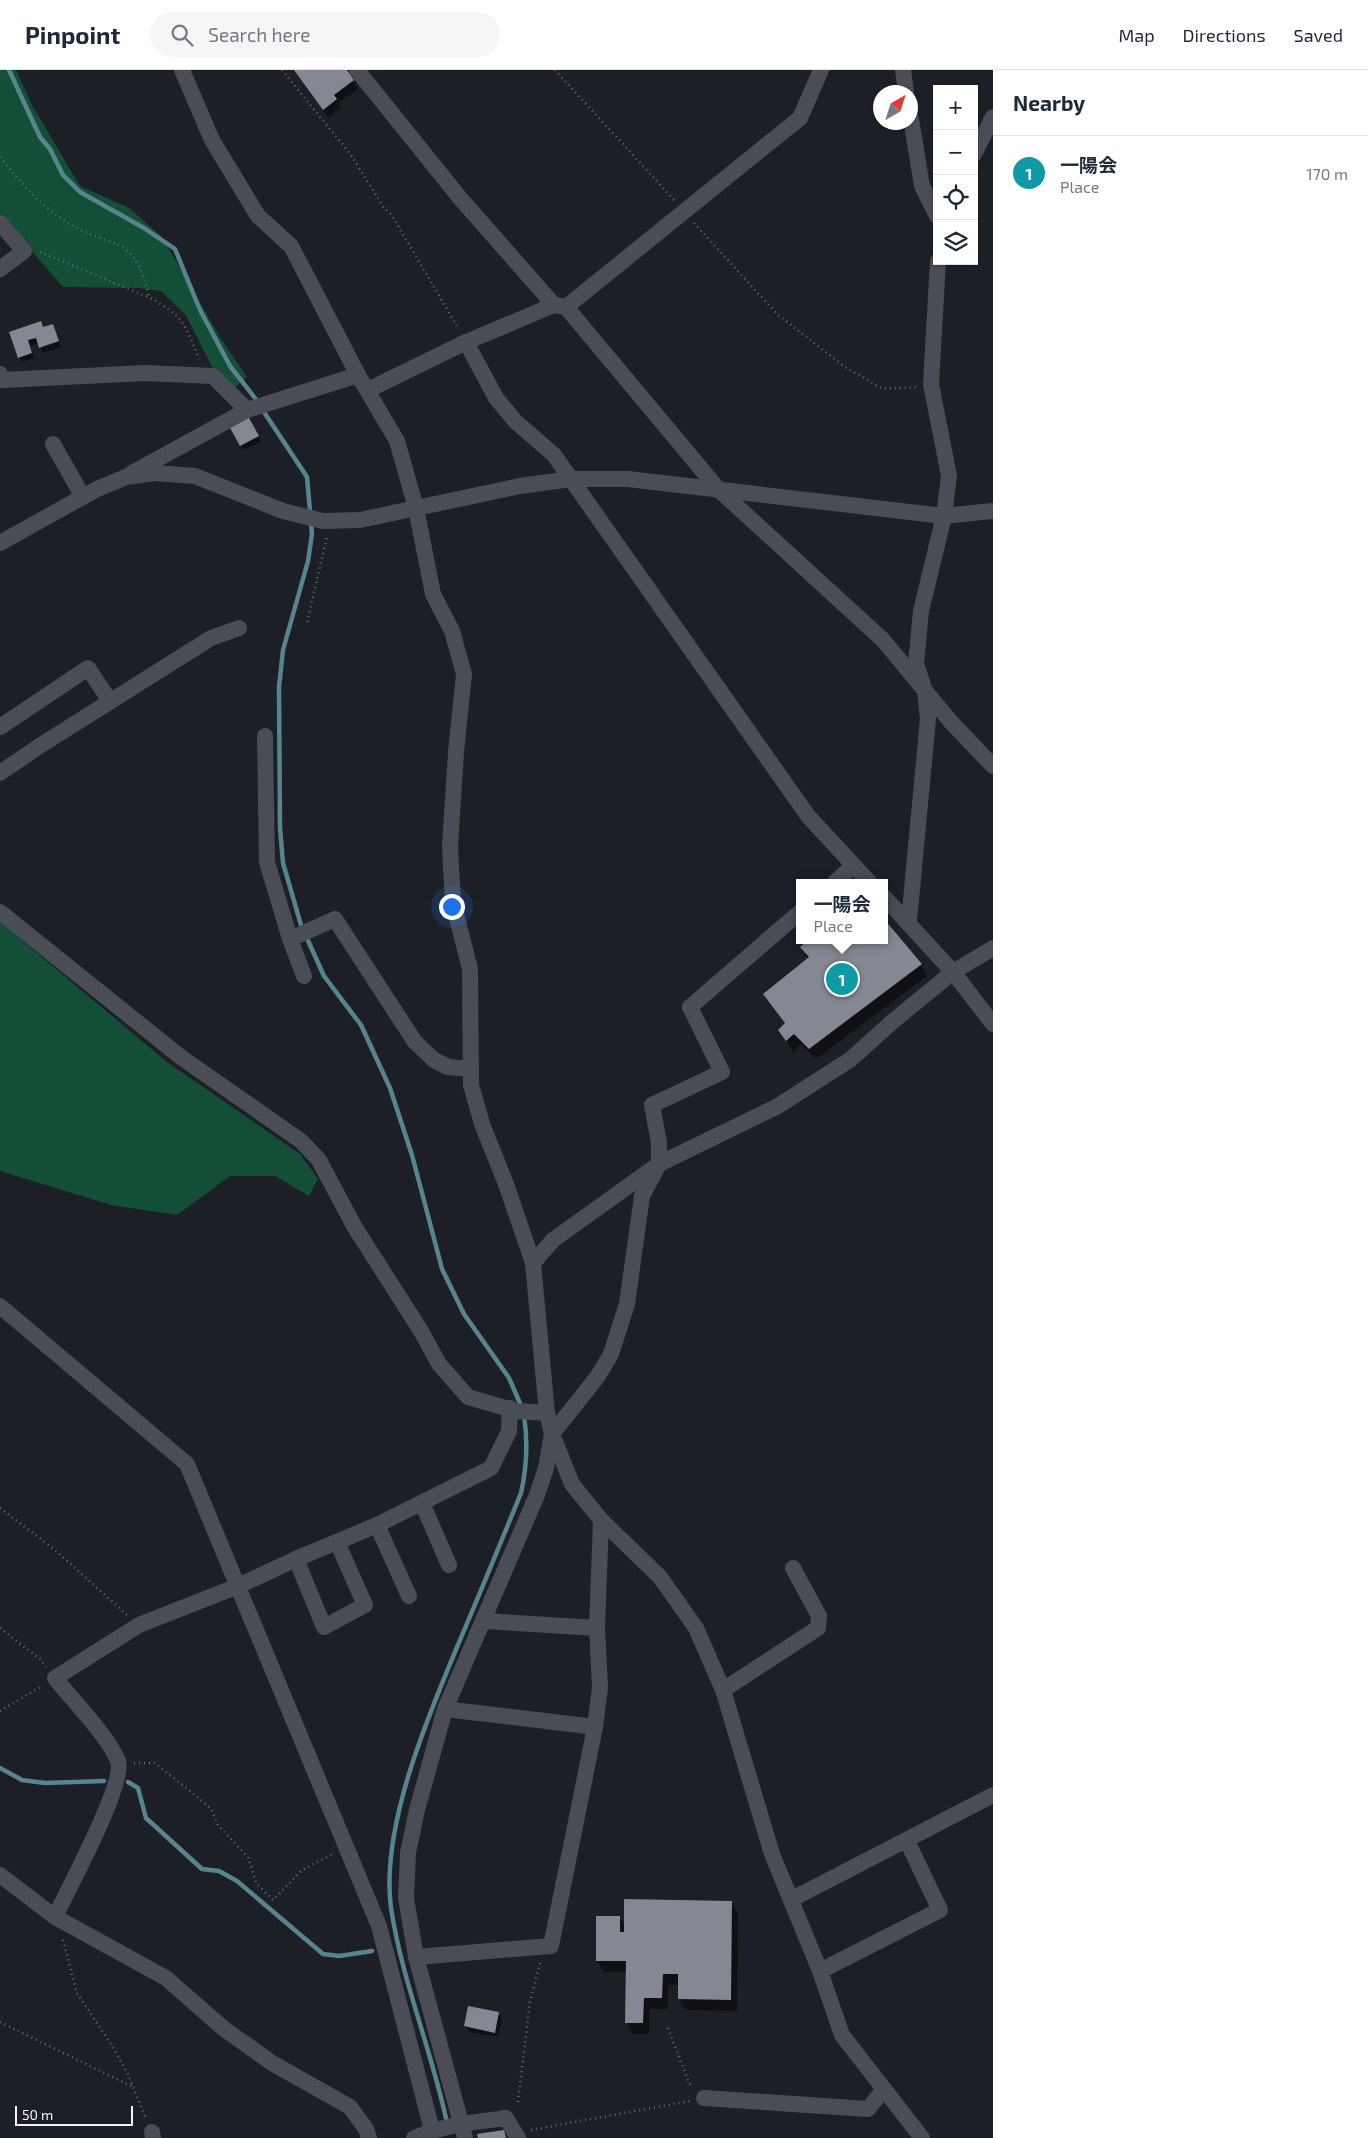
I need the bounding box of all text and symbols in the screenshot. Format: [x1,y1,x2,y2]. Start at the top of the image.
search box [150,12,500,57]
text: Pinpoint [25,20,120,49]
icon: search [168,21,196,49]
text: Search here [208,23,310,46]
text: Map [1118,24,1155,46]
text: Directions [1183,24,1266,46]
text: Saved [1294,24,1343,46]
north arrow [873,85,918,130]
map controls [933,85,978,265]
button: + [933,85,978,130]
text: Nearby [1013,90,1085,115]
button: − [933,130,978,175]
text: 一陽会 [1060,153,1117,176]
text: 1 [1026,164,1032,183]
text: 170 m [1306,164,1348,183]
button: locate [933,175,978,220]
text: Place [1060,177,1099,196]
button: layers [933,220,978,265]
popup [796,879,888,944]
text: 一陽会 [813,892,871,915]
your location [439,894,465,920]
text: Place [813,916,853,935]
pin: 1 [826,960,858,998]
scale bar [15,2103,132,2126]
text: 50 m [22,2106,53,2123]

